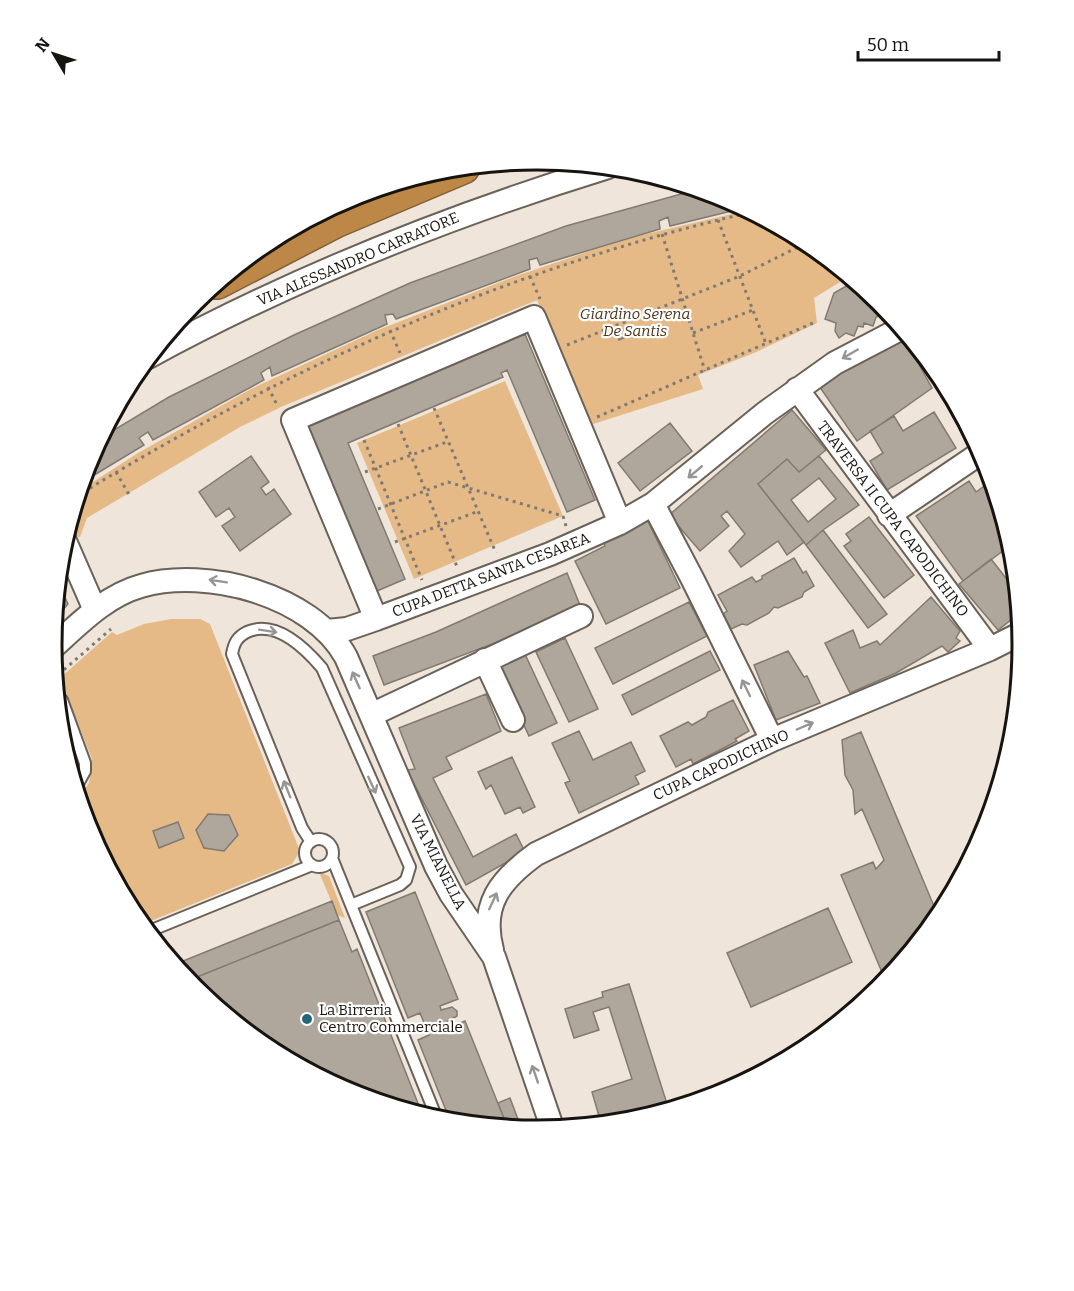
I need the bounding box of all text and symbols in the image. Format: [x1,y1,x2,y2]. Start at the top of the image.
north arrow [24,24,84,84]
scale bar [858,24,999,62]
text: N [31,34,54,56]
text: 50 m [867,34,909,56]
street label: VIA ALESSANDRO CARRATORE [254,208,462,310]
park label: Giardino Serena De Santis [580,305,690,340]
one-way arrow [842,348,859,360]
street label: TRAVERSA II CUPA CAPODICHINO [814,418,972,620]
one-way arrow [688,465,703,479]
street label: CUPA DETTA SANTA CESAREA [390,529,593,621]
one-way arrow [208,576,228,587]
one-way arrow [258,626,277,637]
one-way arrow [350,672,361,690]
one-way arrow [740,679,752,697]
one-way arrow [796,720,814,731]
street label: CUPA CAPODICHINO [650,726,792,804]
one-way arrow [367,775,379,793]
one-way arrow [281,780,292,798]
street label: VIA MIANELLA [406,811,470,913]
one-way arrow [488,893,500,911]
place label: La Birreria Centro Commerciale [319,1001,463,1036]
marker: La Birreria Centro Commerciale [300,1012,314,1026]
one-way arrow [528,1065,539,1084]

